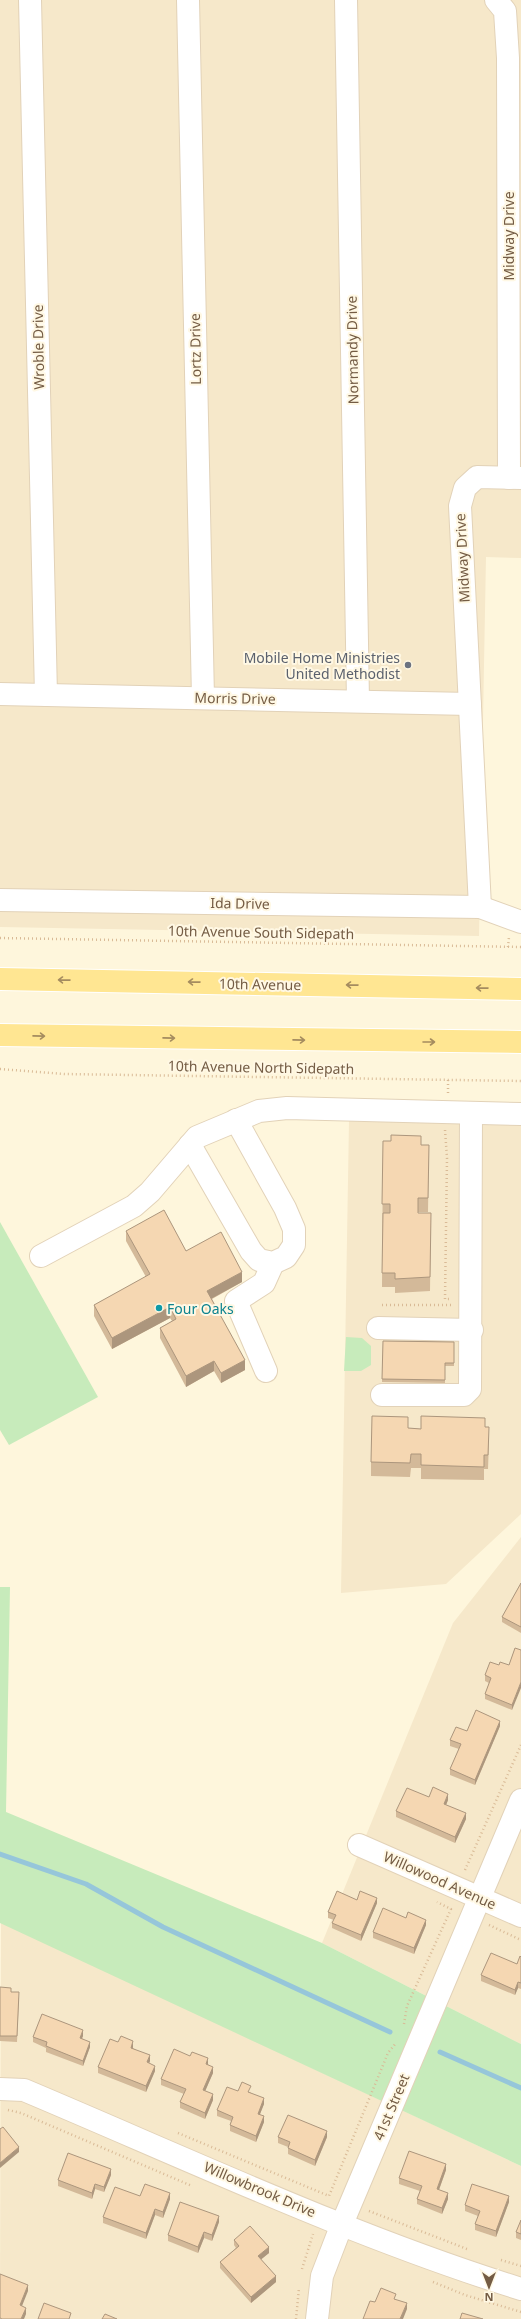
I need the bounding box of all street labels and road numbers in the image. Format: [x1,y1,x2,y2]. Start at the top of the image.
street label: Midway Drive [499,191,518,281]
street label: Normandy Drive [342,295,362,404]
street label: Wroble Drive [28,304,48,390]
street label: Lortz Drive [185,313,205,385]
street label: Midway Drive [450,513,474,603]
street label: Morris Drive [194,688,276,708]
street label: Ida Drive [210,893,270,913]
street label: 10th Avenue South Sidepath [168,921,354,943]
street label: 10th Avenue [219,974,302,994]
street label: 10th Avenue North Sidepath [168,1056,354,1078]
street label: Willowood Avenue [381,1847,499,1913]
street label: 41st Street [368,2071,414,2143]
street label: Willowbrook Drive [201,2157,319,2221]

